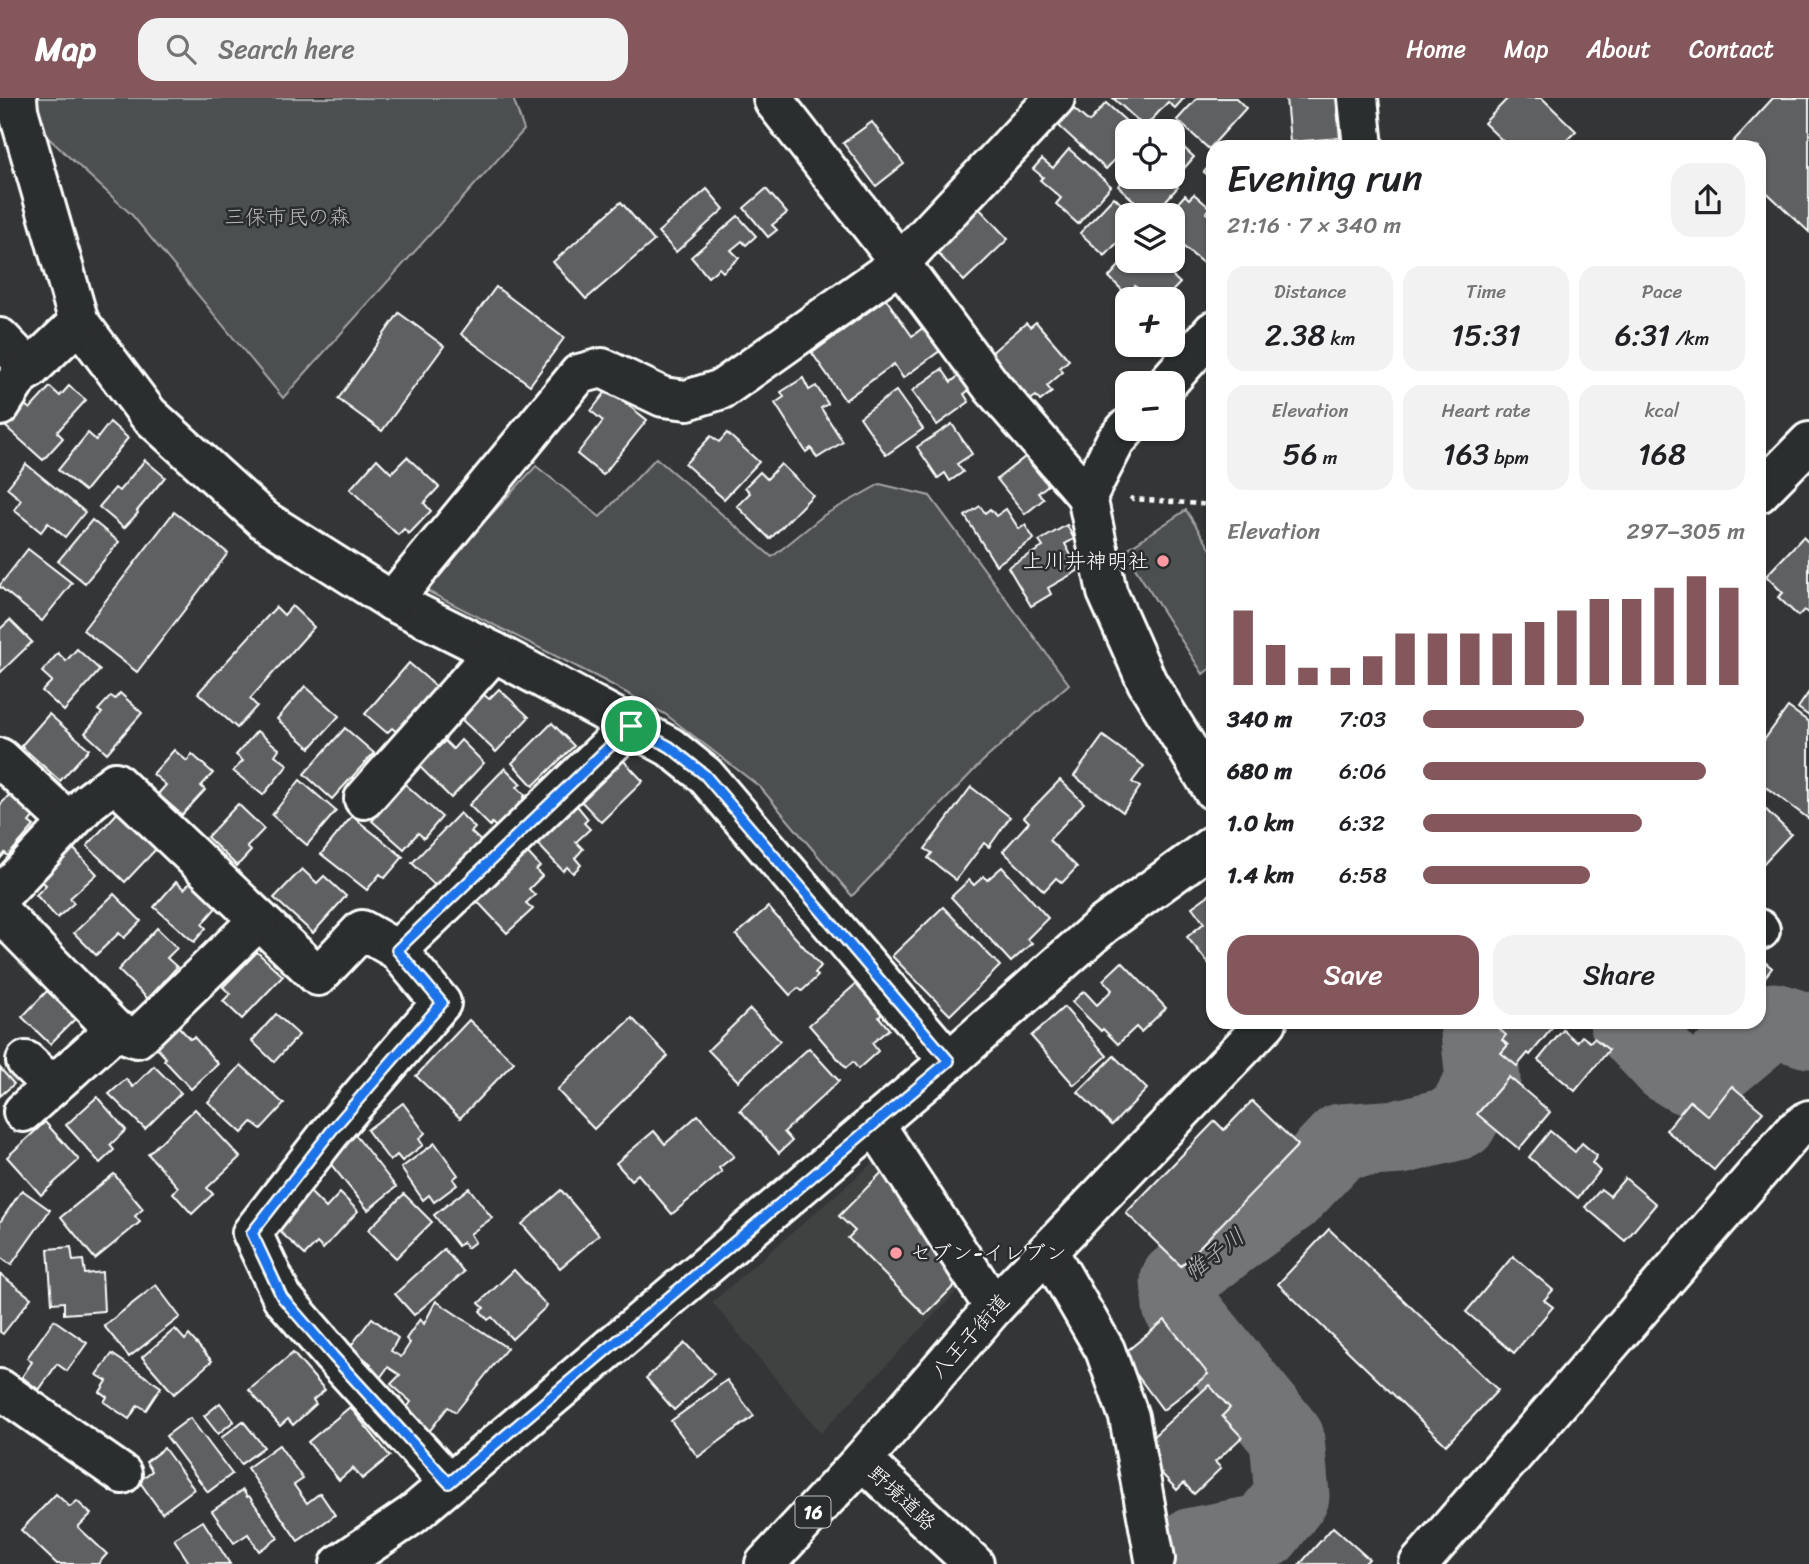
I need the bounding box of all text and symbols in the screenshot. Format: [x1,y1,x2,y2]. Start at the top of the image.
search box [138,18,628,81]
text: Map [35,20,96,78]
text: Search here [218,26,355,72]
text: Home [1406,28,1466,70]
text: Map [1504,28,1548,70]
text: About [1586,28,1651,70]
text: Contact [1689,28,1774,70]
icon: search [162,30,200,68]
map controls [1115,119,1185,441]
button: locate [1115,119,1185,189]
text: Evening run [1227,145,1423,212]
button: share [1671,163,1745,237]
park label: 三保市民の森 [224,198,350,236]
button: layers [1115,203,1185,273]
text: 21:16 · 7 × 340 m [1227,205,1401,246]
text: Distance [1274,275,1346,308]
text: Time [1466,275,1506,308]
text: Pace [1642,275,1682,308]
button: + [1115,287,1185,357]
text: 2.38 [1265,308,1326,362]
text: 15:31 [1451,308,1521,362]
text: 6:31 [1615,308,1670,362]
text: km [1326,322,1355,355]
text: /km [1670,322,1709,355]
button: − [1115,371,1185,441]
text: Elevation [1272,394,1348,427]
text: Heart rate [1441,394,1531,427]
text: kcal [1645,394,1679,427]
text: 56 [1283,427,1318,481]
text: 163 [1443,427,1489,481]
text: 168 [1638,427,1686,481]
text: m [1318,441,1337,474]
text: bpm [1489,441,1529,474]
text: Elevation [1227,511,1320,552]
text: 297–305 m [1627,511,1745,552]
place label: 上川井神明社 [1023,542,1149,580]
marker: 上川井神明社 [1155,553,1171,569]
pin [601,696,661,756]
text: 340 m [1227,699,1292,740]
text: 7:03 [1339,699,1386,740]
icon: arrive [612,707,650,745]
text: 680 m [1227,751,1292,792]
text: 6:06 [1339,751,1387,792]
text: 1.0 km [1227,803,1294,844]
text: 6:32 [1339,803,1385,844]
text: 1.4 km [1227,855,1294,896]
text: 6:58 [1339,855,1387,896]
button: Save [1227,935,1479,1015]
button: Share [1493,935,1745,1015]
water label: 帷子川 [1175,1217,1254,1292]
place label: セブン-イレブン [910,1234,1067,1272]
marker: セブン-イレブン [888,1245,904,1261]
street label: 八王子街道 [921,1284,1019,1388]
street label: 野境道路 [858,1455,946,1541]
road number: 16 [796,1496,830,1528]

